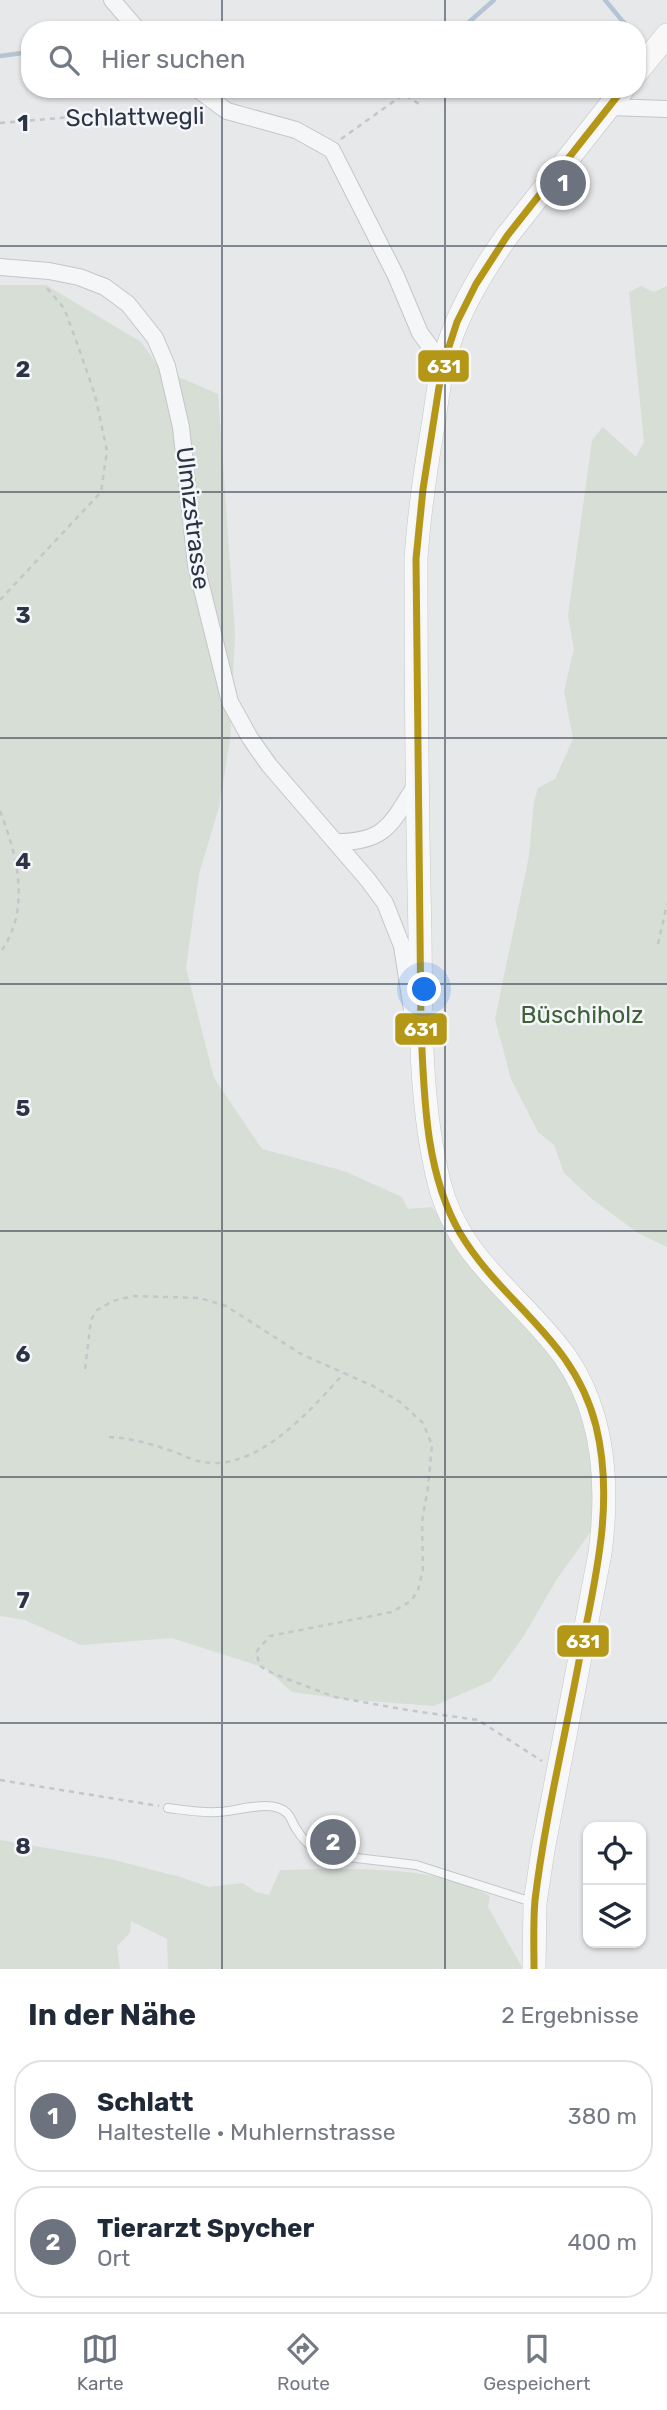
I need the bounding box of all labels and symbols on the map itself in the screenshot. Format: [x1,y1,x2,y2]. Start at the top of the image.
street label: Schlattwegli [65,102,205,132]
text: 1 [17,109,29,137]
pin: 1 [540,157,586,209]
line badge: 631 [417,349,470,383]
text: 2 [16,355,30,383]
text: 631 [427,355,461,378]
street label: Ulmizstrasse [170,445,216,591]
text: 3 [15,601,31,629]
text: 4 [15,847,31,875]
your location [407,972,441,1006]
park label: Büschiholz [521,1001,643,1029]
line badge: 631 [394,1012,448,1046]
text: 631 [404,1018,438,1041]
text: 5 [16,1094,31,1122]
text: 6 [16,1340,31,1368]
text: 7 [16,1586,30,1614]
line badge: 631 [556,1624,610,1658]
text: 631 [566,1630,600,1653]
pin: 2 [310,1816,356,1868]
text: 8 [15,1832,31,1860]

